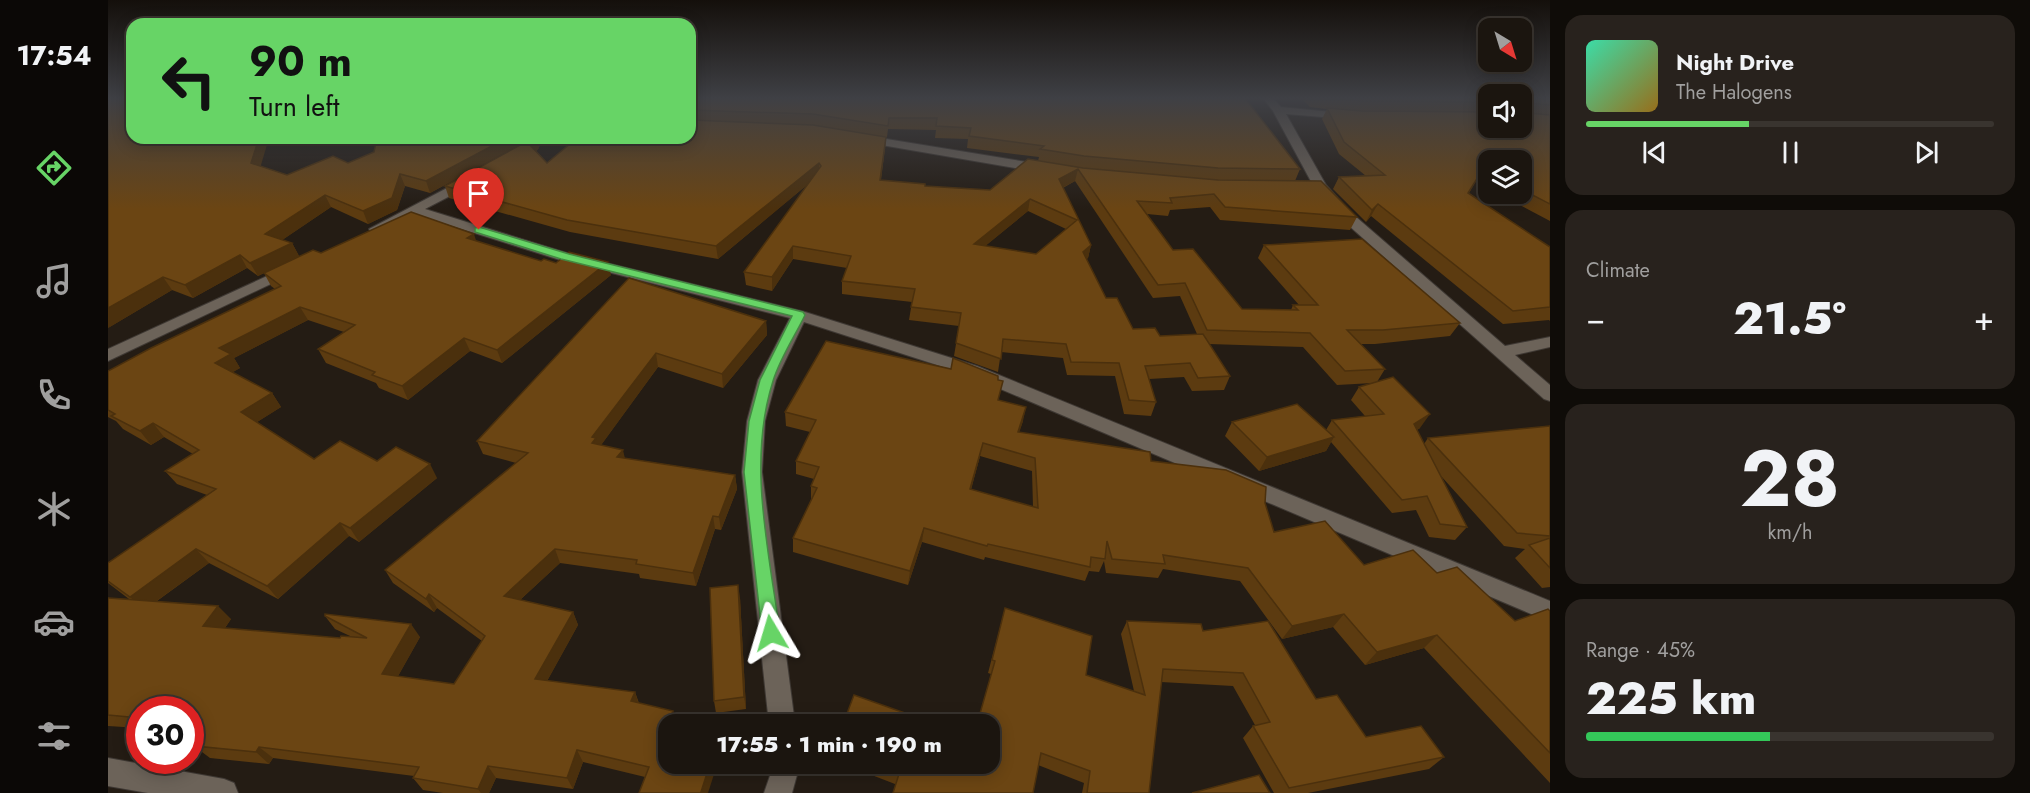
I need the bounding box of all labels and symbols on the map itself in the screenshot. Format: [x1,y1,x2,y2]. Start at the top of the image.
north arrow [1478,18,1532,72]
pin [453,168,504,230]
position arrow [739,601,803,665]
speed limit sign: 30 [126,696,204,774]

